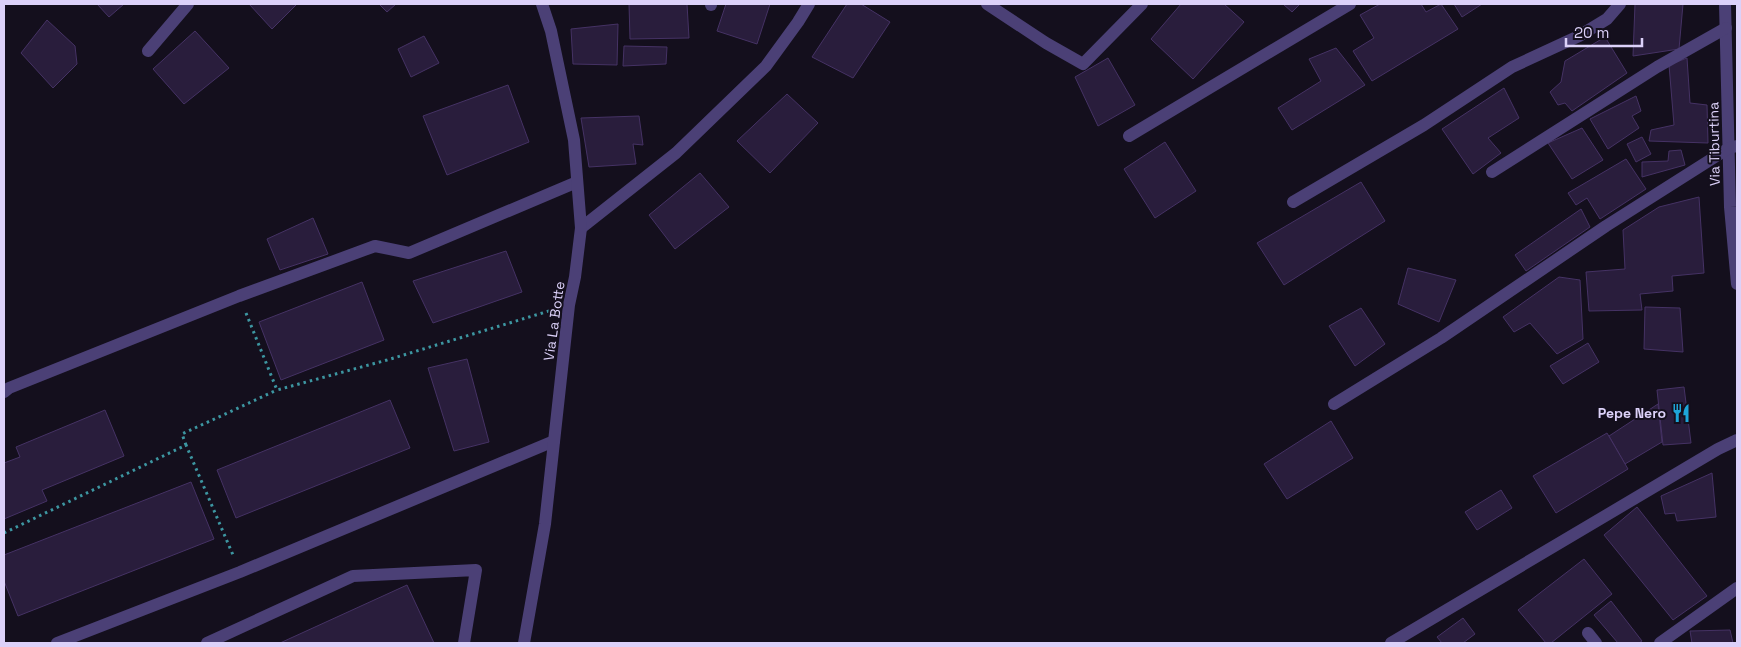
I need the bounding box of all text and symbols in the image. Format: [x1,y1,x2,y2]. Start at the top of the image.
scale bar [1566,15,1642,47]
text: 20 m [1574,23,1609,42]
street label: Via Tiburtina [1704,102,1724,186]
street label: Via La Botte [540,280,568,362]
restaurant icon: Pepe Nero [1670,402,1692,424]
place label: Pepe Nero [1598,404,1666,422]

